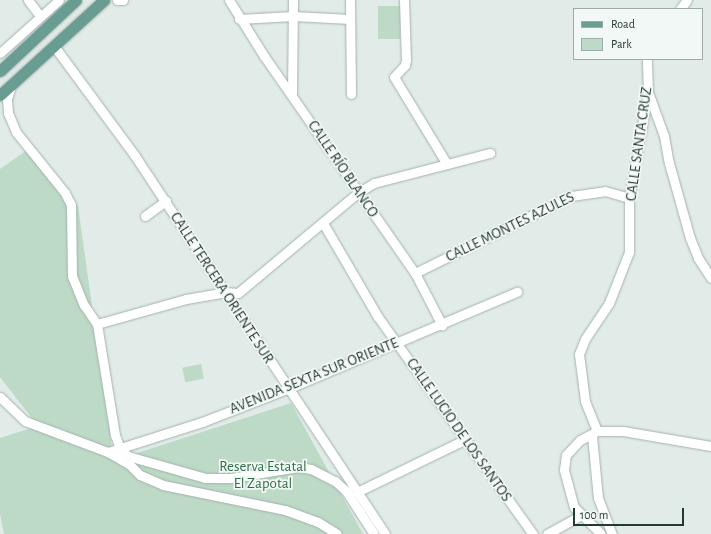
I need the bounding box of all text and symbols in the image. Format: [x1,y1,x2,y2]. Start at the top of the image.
legend [573,8,703,60]
text: Road [611,18,635,30]
text: Park [611,38,632,50]
street label: CALLE SANTA CRUZ [622,86,656,202]
street label: CALLE RÍO BLANCO [304,117,382,221]
street label: CALLE MONTES AZULES [443,188,577,266]
street label: CALLE TERCERA ORIENTE SUR [166,209,278,367]
street label: AVENIDA SEXTA SUR ORIENTE [227,334,401,418]
street label: CALLE LUCIO DE LOS SANTOS [403,355,515,505]
park label: Reserva Estatal El Zapotal [219,457,307,492]
scale bar [575,500,686,526]
text: 100 m [580,509,608,521]

